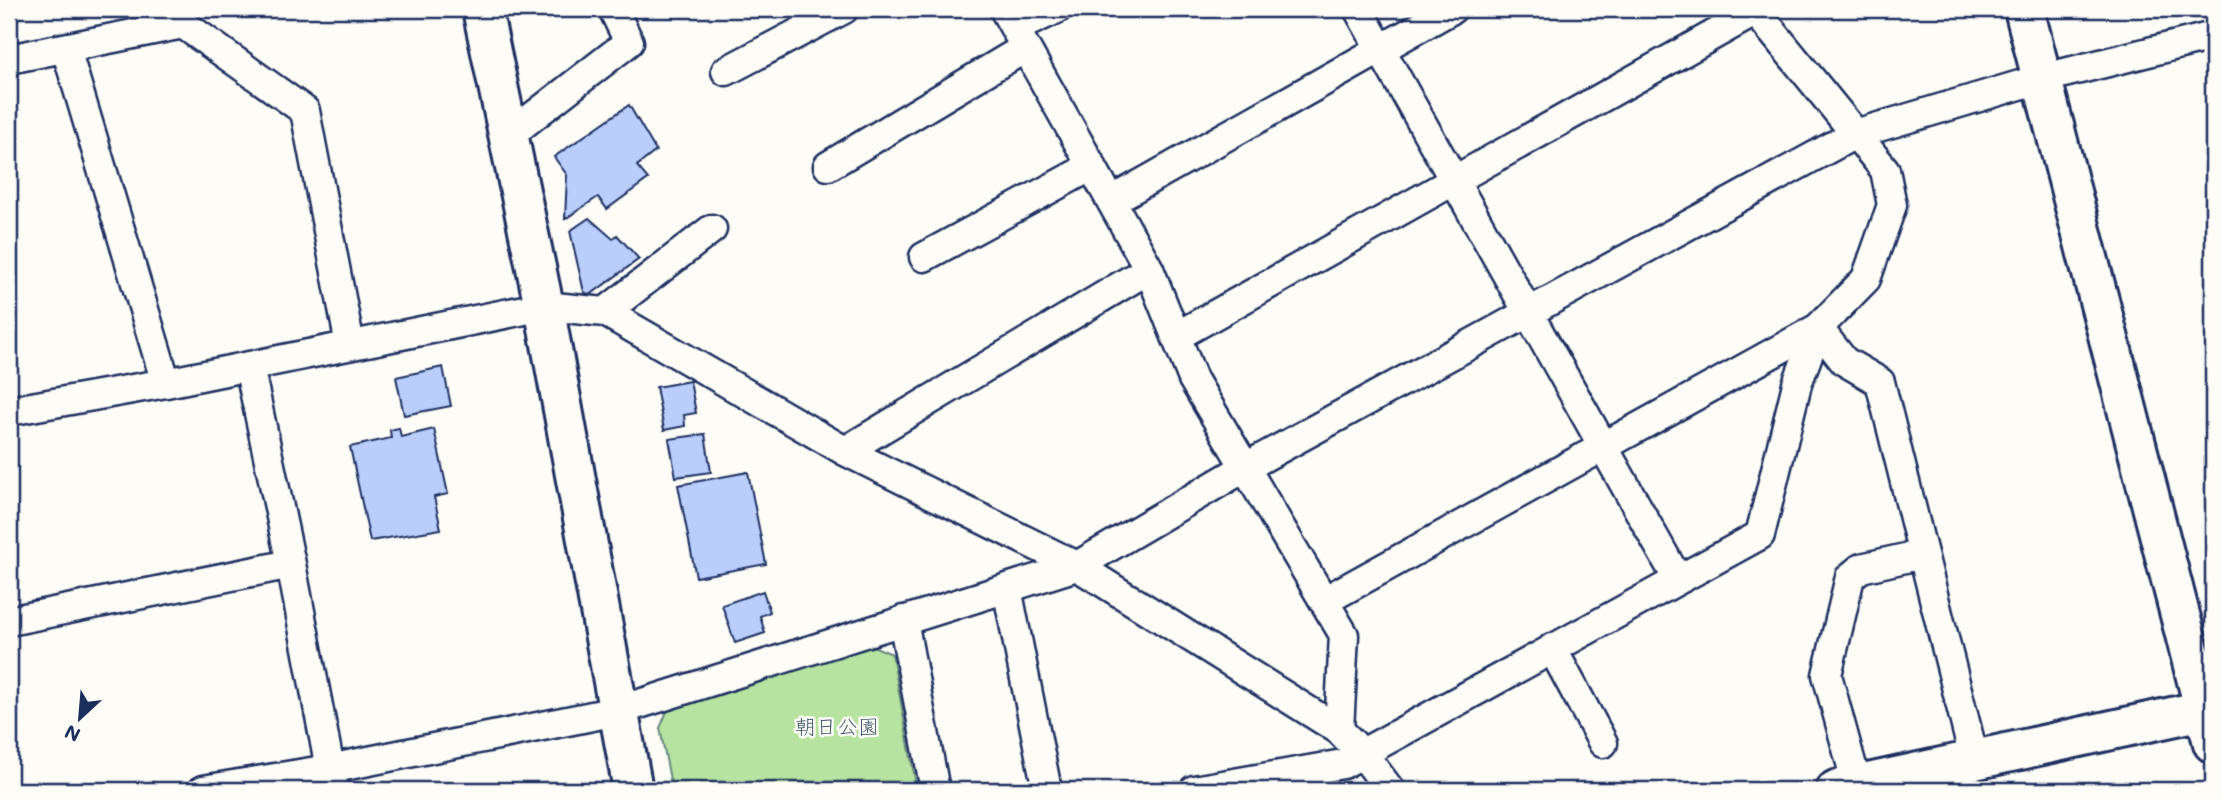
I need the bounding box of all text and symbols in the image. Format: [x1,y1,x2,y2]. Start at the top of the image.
north arrow [46,684,116,754]
park label: 朝日公園 [795,712,879,739]
text: N [60,719,84,748]

